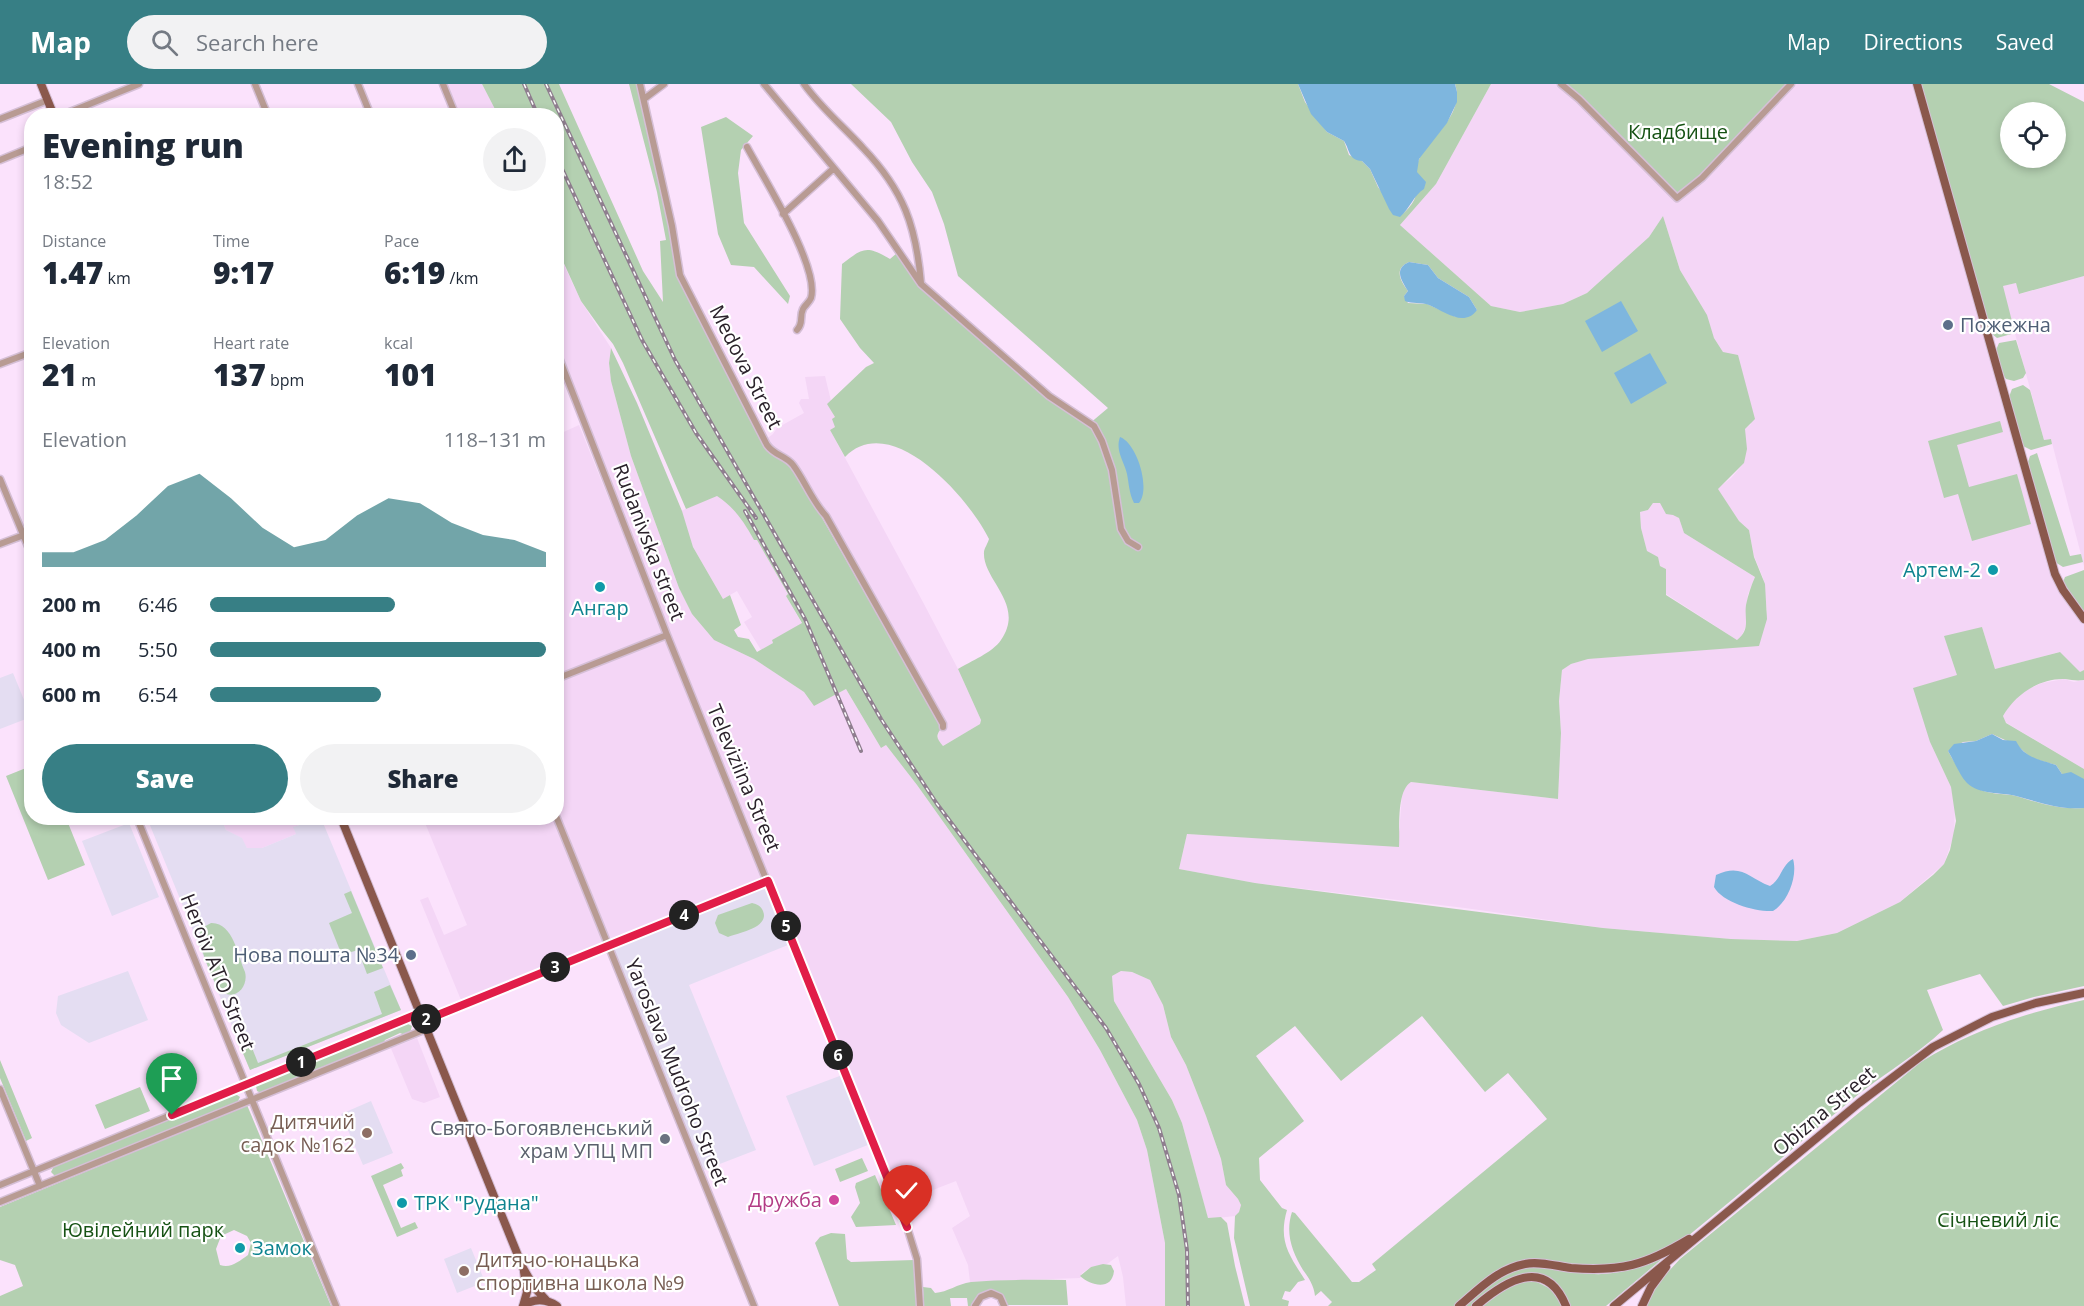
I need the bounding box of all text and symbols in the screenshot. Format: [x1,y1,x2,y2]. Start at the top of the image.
search box [127,15,547,69]
text: Map [30,23,91,61]
icon: search [148,26,181,59]
text: Search here [196,27,319,57]
text: Map [1787,28,1830,56]
text: Directions [1863,28,1963,56]
text: Saved [1996,28,2054,56]
map controls [2000,102,2066,168]
button: locate [2000,102,2066,168]
park label: Кладбище [1628,118,1728,145]
text: Evening run [42,123,244,168]
button: share [483,128,546,191]
text: 18:52 [42,168,93,195]
text: Distance [42,230,106,252]
text: Time [213,230,250,252]
text: Pace [384,230,419,252]
text: 1.47 [42,252,103,293]
text: 9:17 [213,252,274,293]
text: 6:19 [384,252,445,293]
text: km [103,267,131,289]
text: /km [445,267,479,289]
street label: Medova Street [704,300,789,433]
place label: Пожежна [1960,311,2051,338]
marker: Пожежна [1941,318,1955,332]
text: Elevation [42,332,110,354]
text: Heart rate [213,332,289,354]
text: kcal [384,332,413,354]
text: 21 [42,354,77,395]
text: 137 [213,354,266,395]
text: 101 [384,354,437,395]
text: m [77,369,96,391]
text: bpm [266,369,304,391]
text: Elevation [42,426,127,453]
text: 118–131 m [444,426,546,453]
street label: Rudanivska street [607,459,692,624]
place label: Артем-2 [1903,556,1981,583]
marker: Артем-2 [1986,563,2000,577]
marker: Ангар [593,580,607,594]
text: 200 m [42,591,101,618]
text: 6:46 [138,591,178,618]
place label: Ангар [571,594,629,621]
text: 400 m [42,636,101,663]
text: 5:50 [138,636,178,663]
text: 600 m [42,681,101,708]
text: 6:54 [138,681,178,708]
street label: Televiziina Street [701,700,788,856]
button: Save [42,744,288,813]
button: Share [300,744,546,813]
street label: Heroiv ATO Street [175,889,262,1054]
pin: 4 [669,900,699,930]
text: 4 [679,904,689,926]
pin: 5 [771,911,801,941]
text: 5 [781,915,791,937]
place label: Нова пошта №34 [233,941,400,968]
marker: Нова пошта №34 [404,948,418,962]
pin: 3 [540,952,570,982]
street label: Yaroslava Mudroho Street [620,954,735,1189]
text: 3 [550,956,560,978]
pin: 2 [411,1004,441,1034]
text: 2 [421,1008,431,1030]
pin: 6 [823,1040,853,1070]
text: 6 [833,1044,843,1066]
pin: 1 [286,1047,316,1077]
text: 1 [296,1051,306,1073]
pin [146,1053,197,1115]
street label: Obizna Street [1766,1060,1881,1162]
icon: arrive [155,1062,188,1095]
place label: Дитячий садок №162 [241,1108,355,1158]
place label: Свято-Богоявленський храм УПЦ МП [430,1114,653,1164]
marker: Дитячий садок №162 [360,1126,374,1140]
marker: Свято-Богоявленський храм УПЦ МП [658,1132,672,1146]
pin [881,1165,932,1227]
icon: check [890,1174,923,1207]
place label: Дружба [748,1186,822,1213]
place label: ТРК "Рудана" [414,1189,539,1216]
marker: Дружба [827,1193,841,1207]
marker: ТРК "Рудана" [395,1196,409,1210]
park label: Січневий ліс [1937,1206,2059,1233]
park label: Ювілейний парк [62,1216,225,1243]
place label: Замок [252,1234,312,1261]
marker: Замок [233,1241,247,1255]
place label: Дитячо-юнацька спортивна школа №9 [476,1246,685,1296]
marker: Дитячо-юнацька спортивна школа №9 [457,1264,471,1278]

